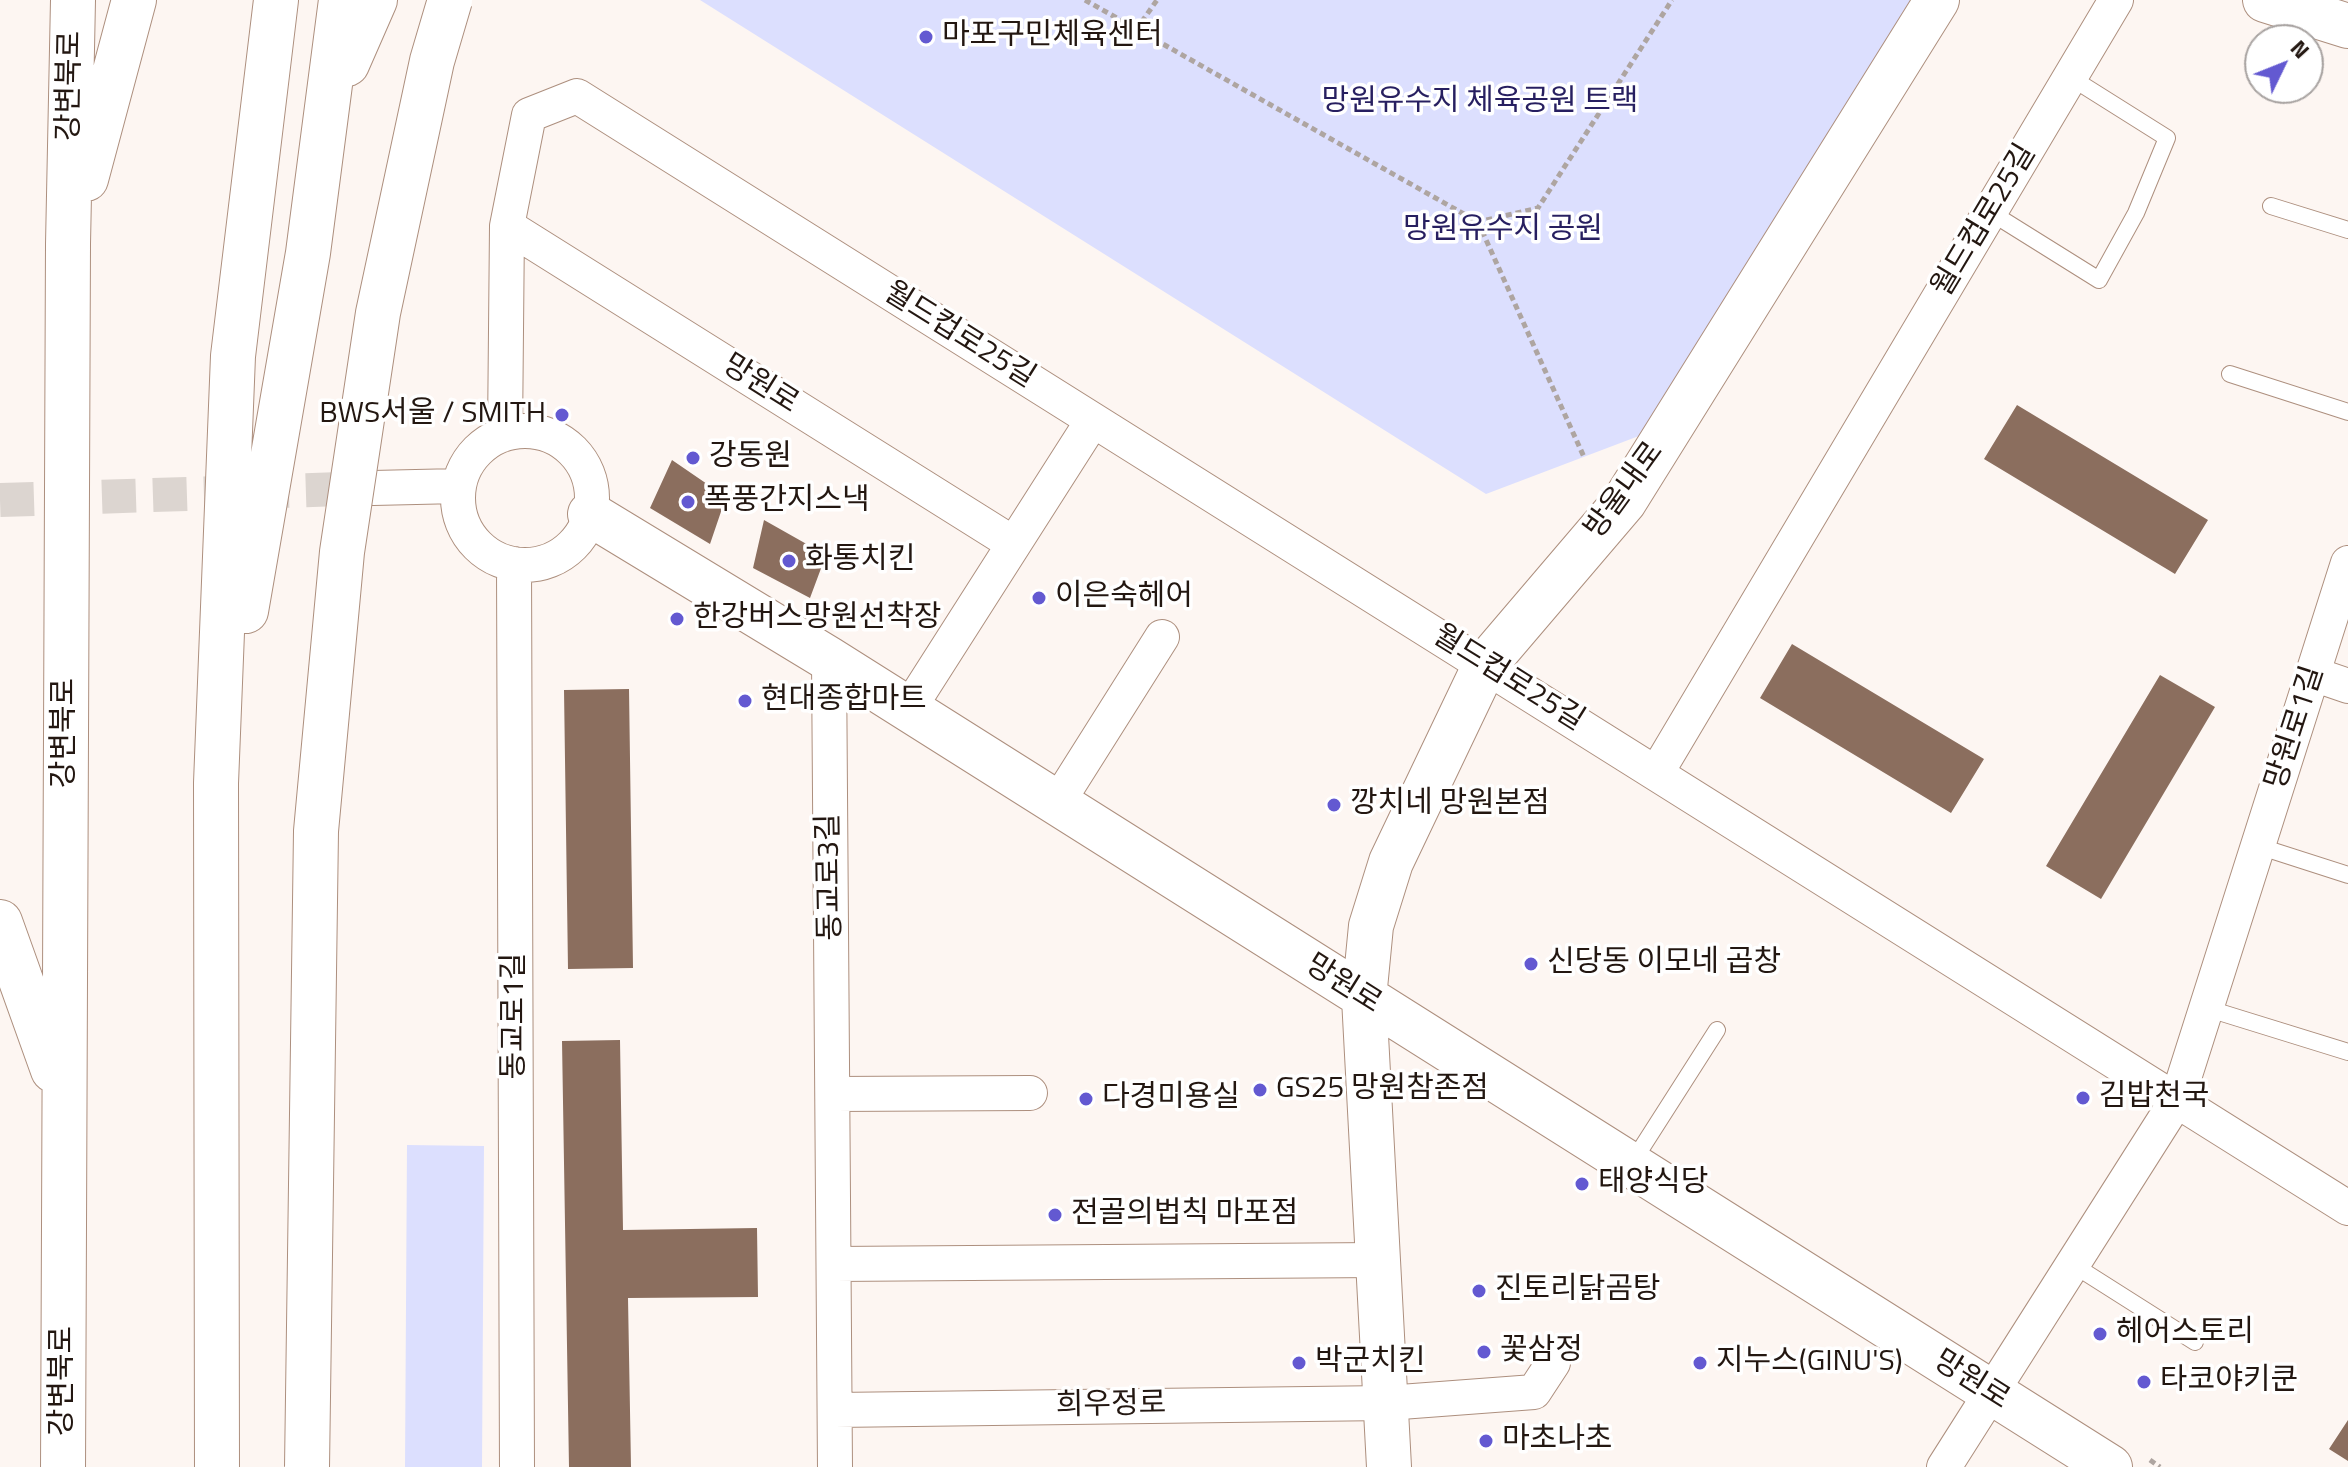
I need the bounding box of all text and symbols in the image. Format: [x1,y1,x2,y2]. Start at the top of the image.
place label: 마포구민체육센터 [942,19,1163,55]
north arrow [2244,24,2324,104]
marker: 마포구민체육센터 [917,28,935,46]
street label: 강변북로 [52,30,90,142]
text: N [2282,32,2318,66]
park label: 망원유수지 체육공원 트랙 [1322,85,1638,121]
street label: 월드컵로25길 [1925,138,2045,304]
park label: 망원유수지 공원 [1403,213,1603,249]
street label: 월드컵로25길 [877,275,1041,397]
street label: 망원로 [715,348,805,422]
place label: BWS서울 / SMITH [319,397,546,433]
marker: BWS서울 / SMITH [553,406,571,424]
street label: 방울내로 [1578,436,1672,546]
place label: 강동원 [709,440,792,476]
marker: 강동원 [684,449,702,467]
place label: 폭풍간지스낵 [704,484,870,520]
marker: 폭풍간지스낵 [679,493,697,511]
place label: 화통치킨 [805,543,915,579]
marker: 화통치킨 [780,552,798,570]
place label: 이은숙헤어 [1055,580,1193,616]
marker: 이은숙헤어 [1030,589,1048,607]
place label: 한강버스망원선착장 [693,601,941,637]
marker: 한강버스망원선착장 [668,610,686,628]
street label: 월드컵로25길 [1426,618,1590,740]
street label: 망원로1길 [2259,662,2333,794]
street label: 강변북로 [48,678,84,788]
place label: 현대종합마트 [761,683,927,719]
marker: 현대종합마트 [736,692,754,710]
place label: 깡치네 망원본점 [1350,787,1550,823]
marker: 깡치네 망원본점 [1325,796,1343,814]
street label: 동교로3길 [812,813,850,941]
place label: 신당동 이모네 곱창 [1547,946,1781,982]
street label: 망원로 [1298,948,1388,1022]
street label: 동교로1길 [498,952,534,1080]
marker: 신당동 이모네 곱창 [1522,955,1540,973]
place label: GS25 망원참존점 [1276,1072,1489,1108]
place label: 김밥천국 [2099,1080,2209,1116]
place label: 다경미용실 [1102,1081,1240,1117]
marker: GS25 망원참존점 [1251,1081,1269,1099]
marker: 김밥천국 [2074,1089,2092,1107]
marker: 다경미용실 [1077,1090,1095,1108]
place label: 태양식당 [1598,1166,1708,1202]
marker: 태양식당 [1573,1175,1591,1193]
place label: 전골의법칙 마포점 [1071,1197,1298,1233]
marker: 전골의법칙 마포점 [1046,1206,1064,1224]
place label: 진토리닭곰탕 [1495,1273,1661,1309]
marker: 진토리닭곰탕 [1470,1282,1488,1300]
place label: 헤어스토리 [2116,1316,2254,1352]
marker: 헤어스토리 [2091,1325,2109,1343]
street label: 강변북로 [46,1326,82,1436]
place label: 꽃삼정 [1500,1334,1583,1370]
marker: 꽃삼정 [1475,1343,1493,1361]
street label: 망원로 [1926,1344,2016,1418]
place label: 박군치킨 [1315,1345,1425,1381]
place label: 지누스(GINU'S) [1716,1345,1903,1381]
marker: 박군치킨 [1290,1354,1308,1372]
marker: 지누스(GINU'S) [1691,1354,1709,1372]
place label: 타코야키쿤 [2160,1364,2298,1400]
marker: 타코야키쿤 [2135,1373,2153,1391]
street label: 희우정로 [1055,1387,1167,1425]
place label: 마초나초 [1502,1423,1612,1459]
marker: 마초나초 [1477,1432,1495,1450]

